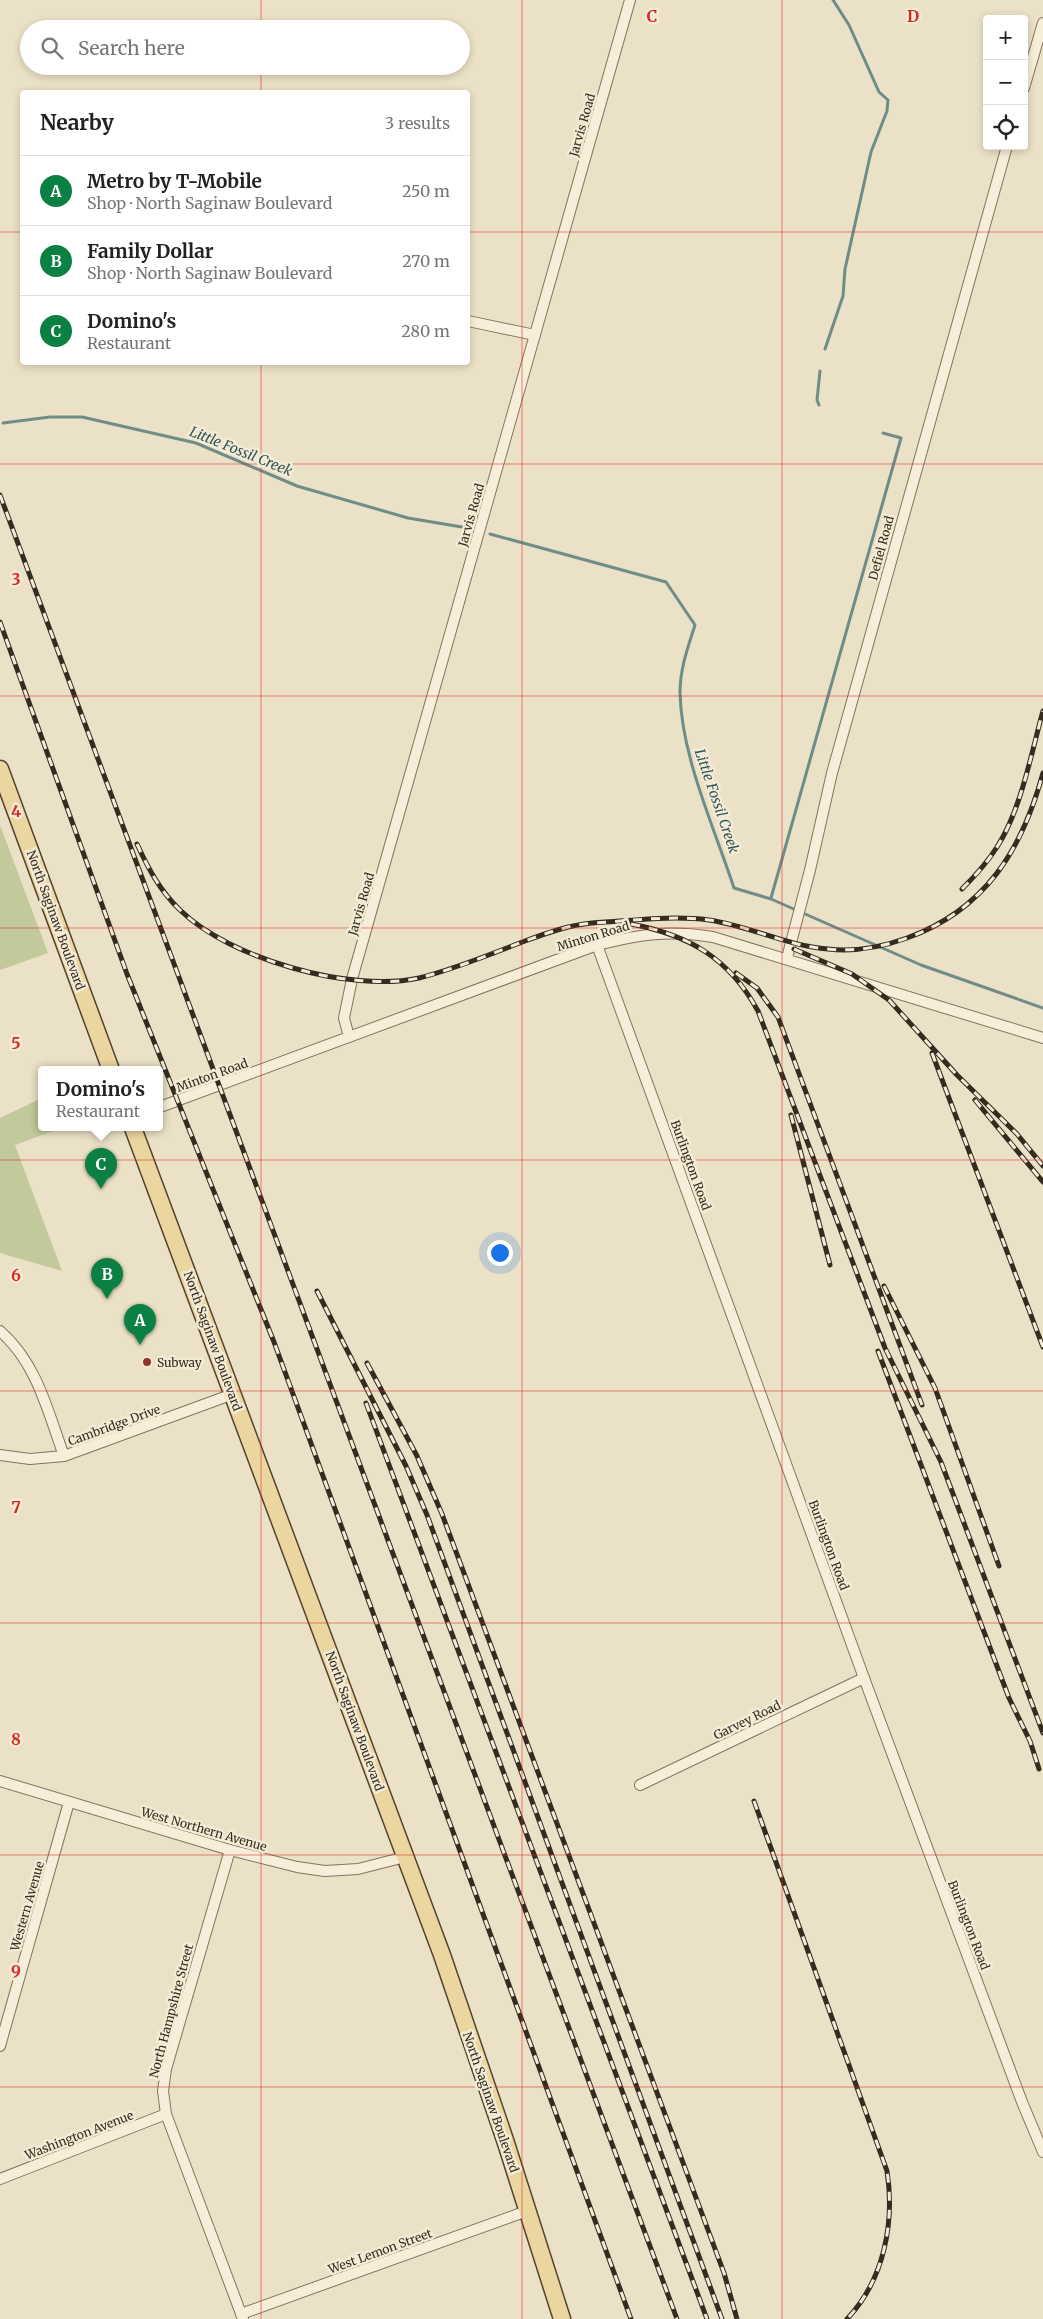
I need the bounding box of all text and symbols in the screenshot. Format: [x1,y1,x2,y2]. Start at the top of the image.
text: C [647,6,657,26]
text: D [907,6,919,26]
map controls [983,15,1028,150]
button: + [983,15,1028,60]
search box [20,20,470,75]
icon: search [38,34,66,62]
text: Search here [78,36,185,60]
button: − [983,60,1028,105]
street label: Jarvis Road [566,92,598,159]
button: locate [983,105,1028,150]
text: Nearby [40,109,114,136]
text: 3 results [385,113,450,133]
text: Metro by T-Mobile [87,169,262,193]
text: A [50,181,62,201]
text: 250 m [402,181,450,201]
text: Shop · North Saginaw Boulevard [87,193,332,213]
text: Family Dollar [87,239,214,263]
text: B [50,251,62,271]
text: 270 m [402,251,450,271]
text: Shop · North Saginaw Boulevard [87,263,332,283]
text: Domino's [87,309,176,333]
text: C [51,321,61,341]
text: 280 m [401,321,450,341]
text: Restaurant [87,333,171,353]
water label: Little Fossil Creek [187,422,295,480]
street label: Jarvis Road [455,482,487,549]
street label: Defiel Road [865,514,897,582]
text: 3 [11,569,21,589]
water label: Little Fossil Creek [691,746,743,856]
text: 4 [11,801,21,821]
street label: North Saginaw Boulevard [24,848,88,992]
street label: Jarvis Road [345,871,377,938]
street label: Minton Road [555,918,631,954]
text: 5 [11,1033,21,1053]
street label: Minton Road [174,1055,250,1095]
popup [38,1066,163,1131]
text: Domino's [56,1077,145,1101]
text: Restaurant [56,1101,140,1121]
street label: Burlington Road [668,1118,714,1212]
pin: C [85,1148,117,1189]
your location [487,1240,513,1266]
pin: B [91,1258,123,1299]
text: 6 [11,1265,21,1285]
street label: North Saginaw Boulevard [181,1269,245,1413]
pin: A [124,1304,156,1345]
place label: Subway [157,1355,202,1370]
marker: Subway [141,1356,153,1368]
street label: Cambridge Drive [66,1401,162,1449]
text: 7 [11,1497,21,1517]
street label: Burlington Road [806,1498,852,1592]
street label: North Saginaw Boulevard [323,1649,387,1793]
street label: Garvey Road [711,1697,783,1743]
text: 8 [11,1729,21,1749]
street label: West Northern Avenue [139,1804,268,1854]
street label: Western Avenue [7,1859,47,1954]
street label: Burlington Road [945,1878,993,1972]
street label: North Hampshire Street [146,1942,196,2080]
text: 9 [11,1961,21,1981]
street label: North Saginaw Boulevard [460,2030,522,2174]
street label: Washington Avenue [22,2107,135,2163]
street label: West Lemon Street [325,2225,434,2277]

